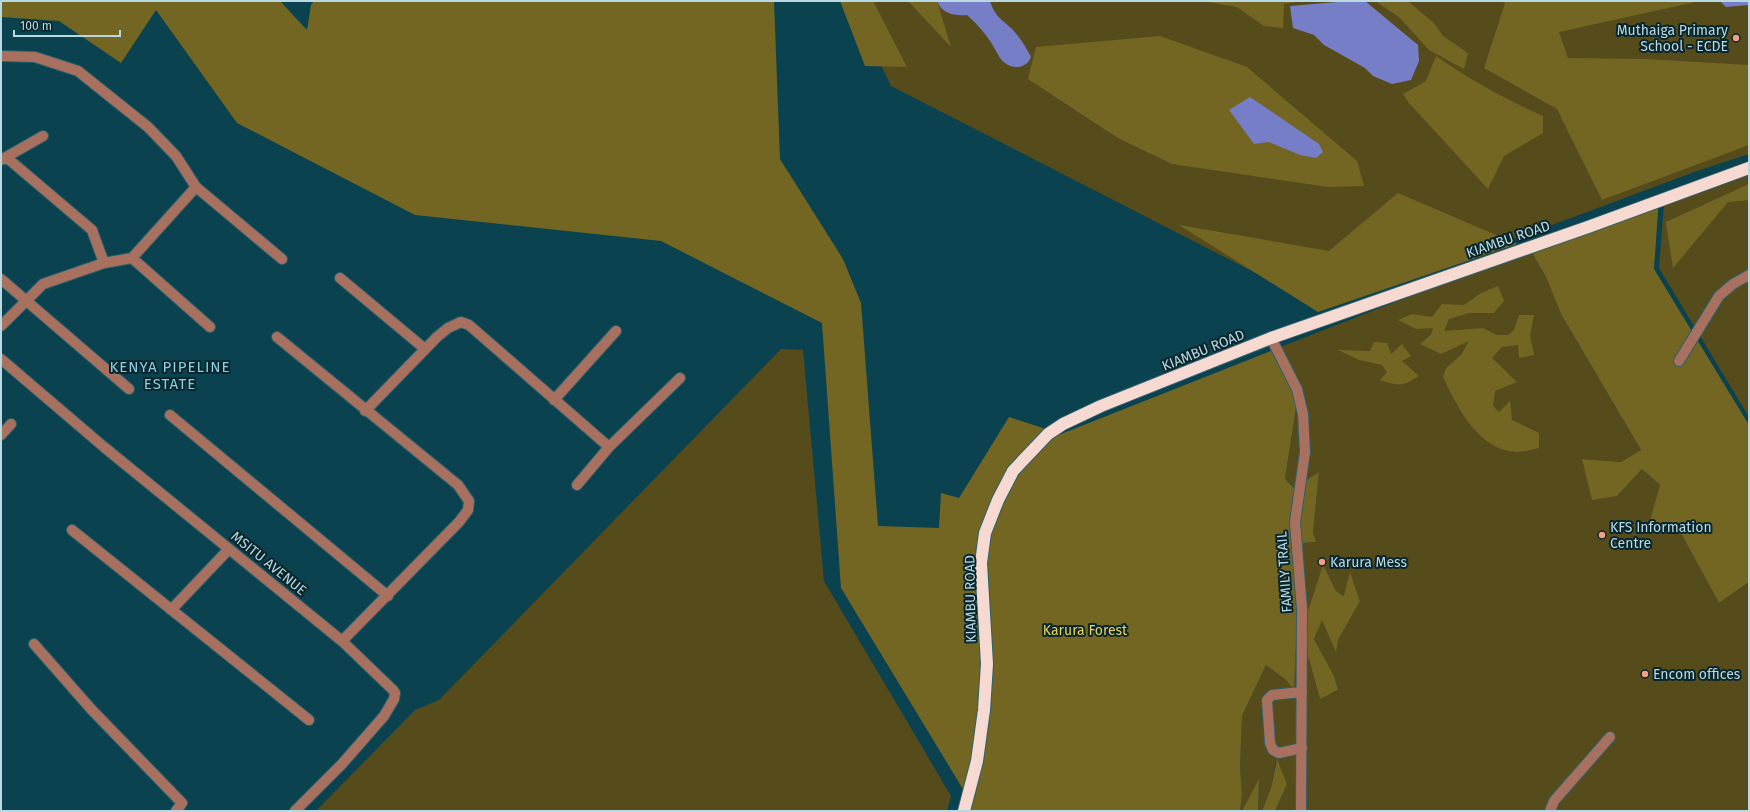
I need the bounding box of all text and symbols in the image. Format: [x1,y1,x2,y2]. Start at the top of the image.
scale bar [14,12,120,38]
text: 100 m [20,19,52,33]
place label: Muthaiga Primary School - ECDE [1617,22,1728,55]
marker: Muthaiga Primary School - ECDE [1731,33,1741,43]
street label: KIAMBU ROAD [1464,217,1552,262]
street label: KIAMBU ROAD [1159,326,1247,375]
district label: KENYA PIPELINE ESTATE [109,358,231,393]
place label: KFS Information Centre [1610,519,1712,552]
street label: MSITU AVENUE [228,528,310,599]
marker: KFS Information Centre [1597,530,1607,540]
street label: FAMILY TRAIL [1273,531,1296,613]
place label: Karura Mess [1330,554,1407,571]
street label: KIAMBU ROAD [961,555,980,643]
marker: Karura Mess [1317,557,1327,567]
park label: Karura Forest [1043,622,1128,639]
place label: Encom offices [1653,666,1741,683]
marker: Encom offices [1640,669,1650,679]

